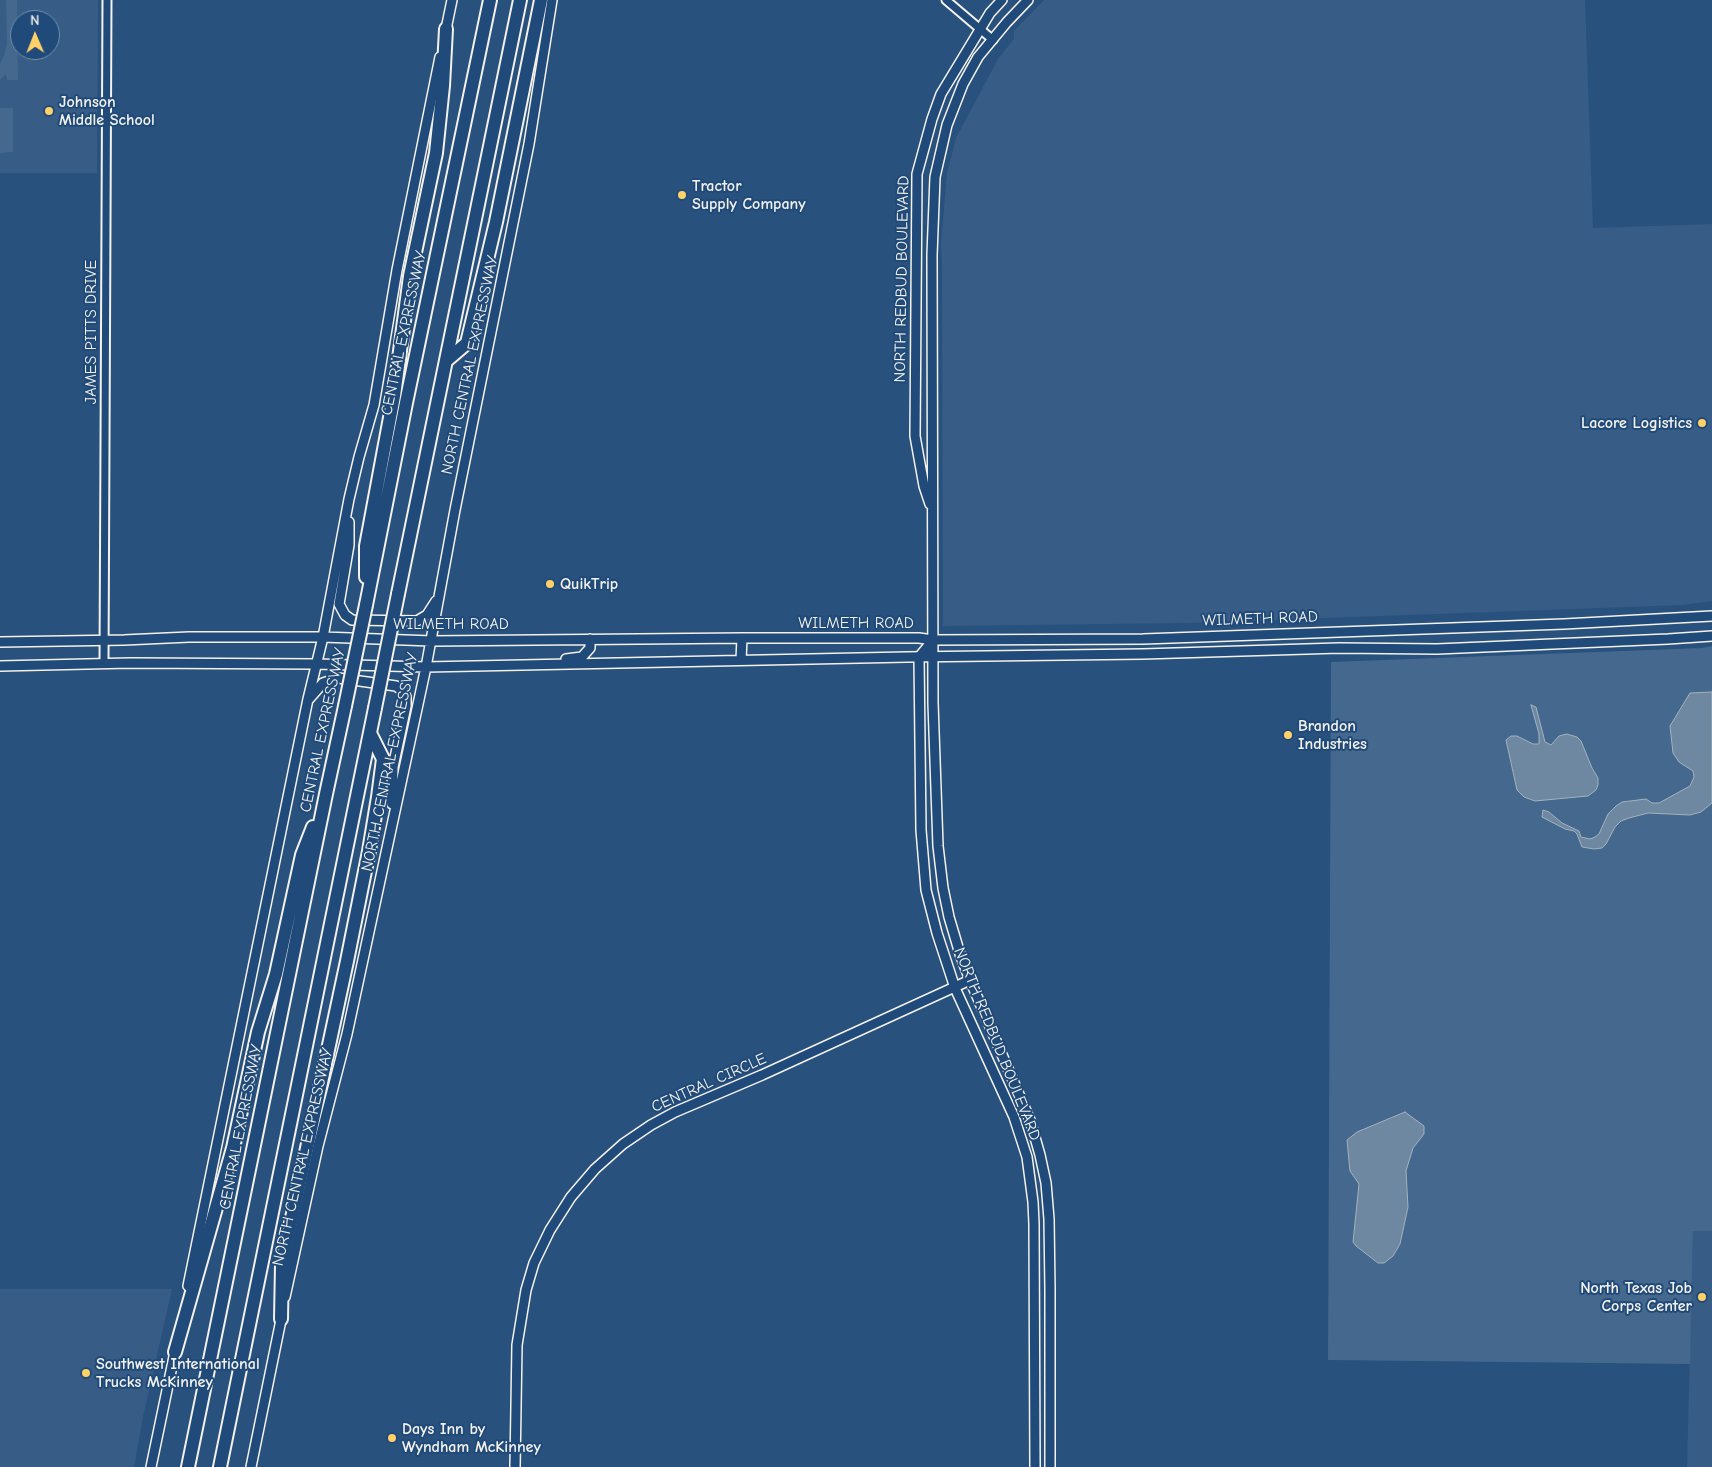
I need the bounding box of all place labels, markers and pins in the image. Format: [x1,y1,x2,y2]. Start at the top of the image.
place label: Johnson Middle School [59,92,155,130]
marker: Johnson Middle School [43,105,55,117]
place label: Tractor Supply Company [692,176,806,214]
marker: Tractor Supply Company [676,189,688,201]
place label: Lacore Logistics [1581,413,1692,433]
marker: Lacore Logistics [1696,417,1708,429]
place label: QuikTrip [560,574,618,594]
marker: QuikTrip [544,578,556,590]
place label: Brandon Industries [1298,716,1367,754]
marker: Brandon Industries [1282,729,1294,741]
place label: North Texas Job Corps Center [1580,1278,1692,1316]
marker: North Texas Job Corps Center [1696,1291,1708,1303]
place label: Southwest International Trucks McKinney [96,1354,260,1392]
marker: Southwest International Trucks McKinney [80,1367,92,1379]
place label: Days Inn by Wyndham McKinney [402,1419,541,1457]
marker: Days Inn by Wyndham McKinney [386,1432,398,1444]

